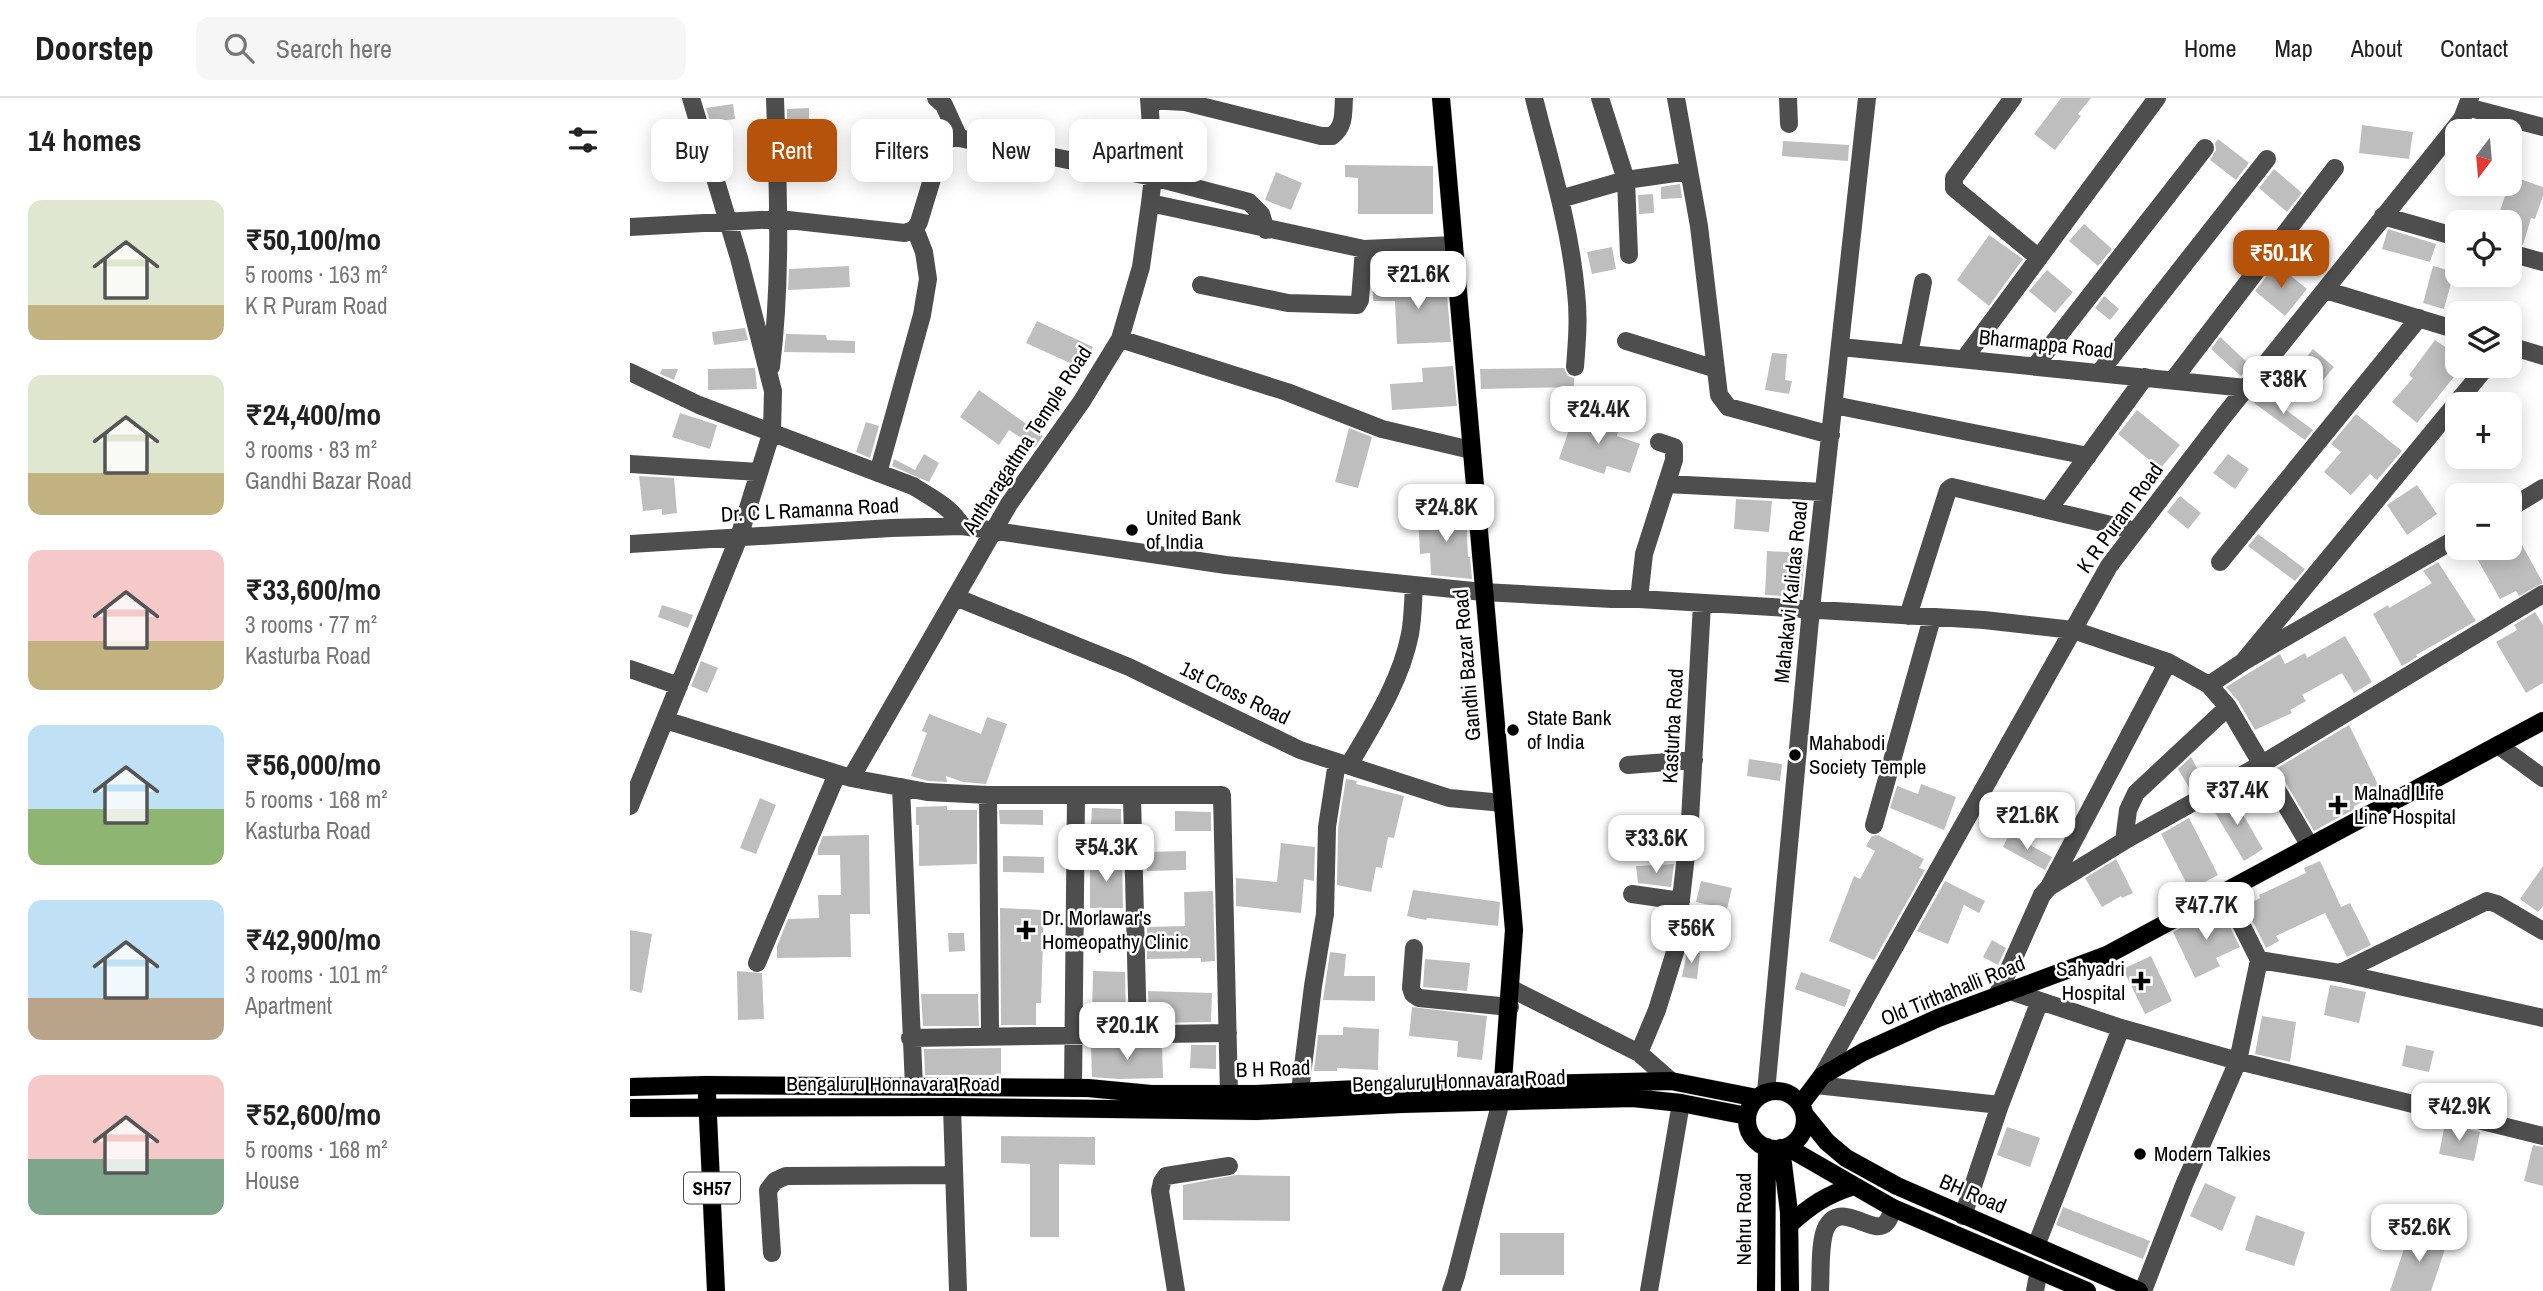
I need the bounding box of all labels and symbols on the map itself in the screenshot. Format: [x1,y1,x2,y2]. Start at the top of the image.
north arrow [2445,119,2522,196]
pin: ₹50.1K [2224,230,2338,290]
pin: ₹21.6K [1361,252,1475,311]
street label: Bharmappa Road [1977,322,2115,365]
street label: Antharagattma Temple Road [954,340,1098,540]
pin: ₹38K [2242,356,2324,416]
pin: ₹24.4K [1541,386,1655,446]
street label: K R Puram Road [2070,457,2170,579]
pin: ₹24.8K [1389,484,1503,544]
street label: Dr. C L Ramanna Road [720,490,900,529]
street label: Mahakavi Kalidas Road [1767,500,1814,684]
place label: United Bank of India [1146,503,1241,556]
marker: United Bank of India [1124,522,1140,538]
street label: Gandhi Bazar Road [1445,588,1488,742]
street label: 1st Cross Road [1176,654,1295,732]
street label: Kasturba Road [1655,668,1690,784]
place label: State Bank of India [1527,703,1612,756]
marker: State Bank of India [1505,722,1521,738]
place label: Mahabodi Society Temple [1809,728,1926,781]
marker: Mahabodi Society Temple [1787,747,1803,763]
pin: ₹37.4K [2180,768,2294,827]
place label: Malnad Life Line Hospital [2354,778,2455,831]
pin: ₹21.6K [1970,792,2084,852]
marker: Malnad Life Line Hospital [2328,795,2348,815]
pin: ₹33.6K [1599,816,1713,875]
pin: ₹54.3K [1049,824,1163,884]
pin: ₹47.7K [2149,882,2263,942]
place label: Dr. Morlawar's Homeopathy Clinic [1042,903,1188,956]
pin: ₹56K [1650,906,1732,965]
marker: Dr. Morlawar's Homeopathy Clinic [1016,920,1036,940]
street label: Old Tirthahalli Road [1876,948,2029,1033]
place label: Sahyadri Hospital [2056,954,2125,1007]
marker: Sahyadri Hospital [2131,971,2151,991]
pin: ₹20.1K [1070,1002,1184,1062]
street label: B H Road [1235,1053,1311,1084]
street label: Bengaluru Honnavara Road [1352,1062,1566,1099]
street label: Bengaluru Honnavara Road [786,1069,1000,1098]
pin: ₹42.9K [2402,1084,2516,1143]
place label: Modern Talkies [2154,1139,2271,1168]
marker: Modern Talkies [2132,1146,2148,1162]
street label: BH Road [1935,1167,2011,1221]
road number: SH57 [684,1172,740,1204]
street label: Nehru Road [1729,1173,1758,1265]
pin: ₹52.6K [2362,1204,2476,1264]

